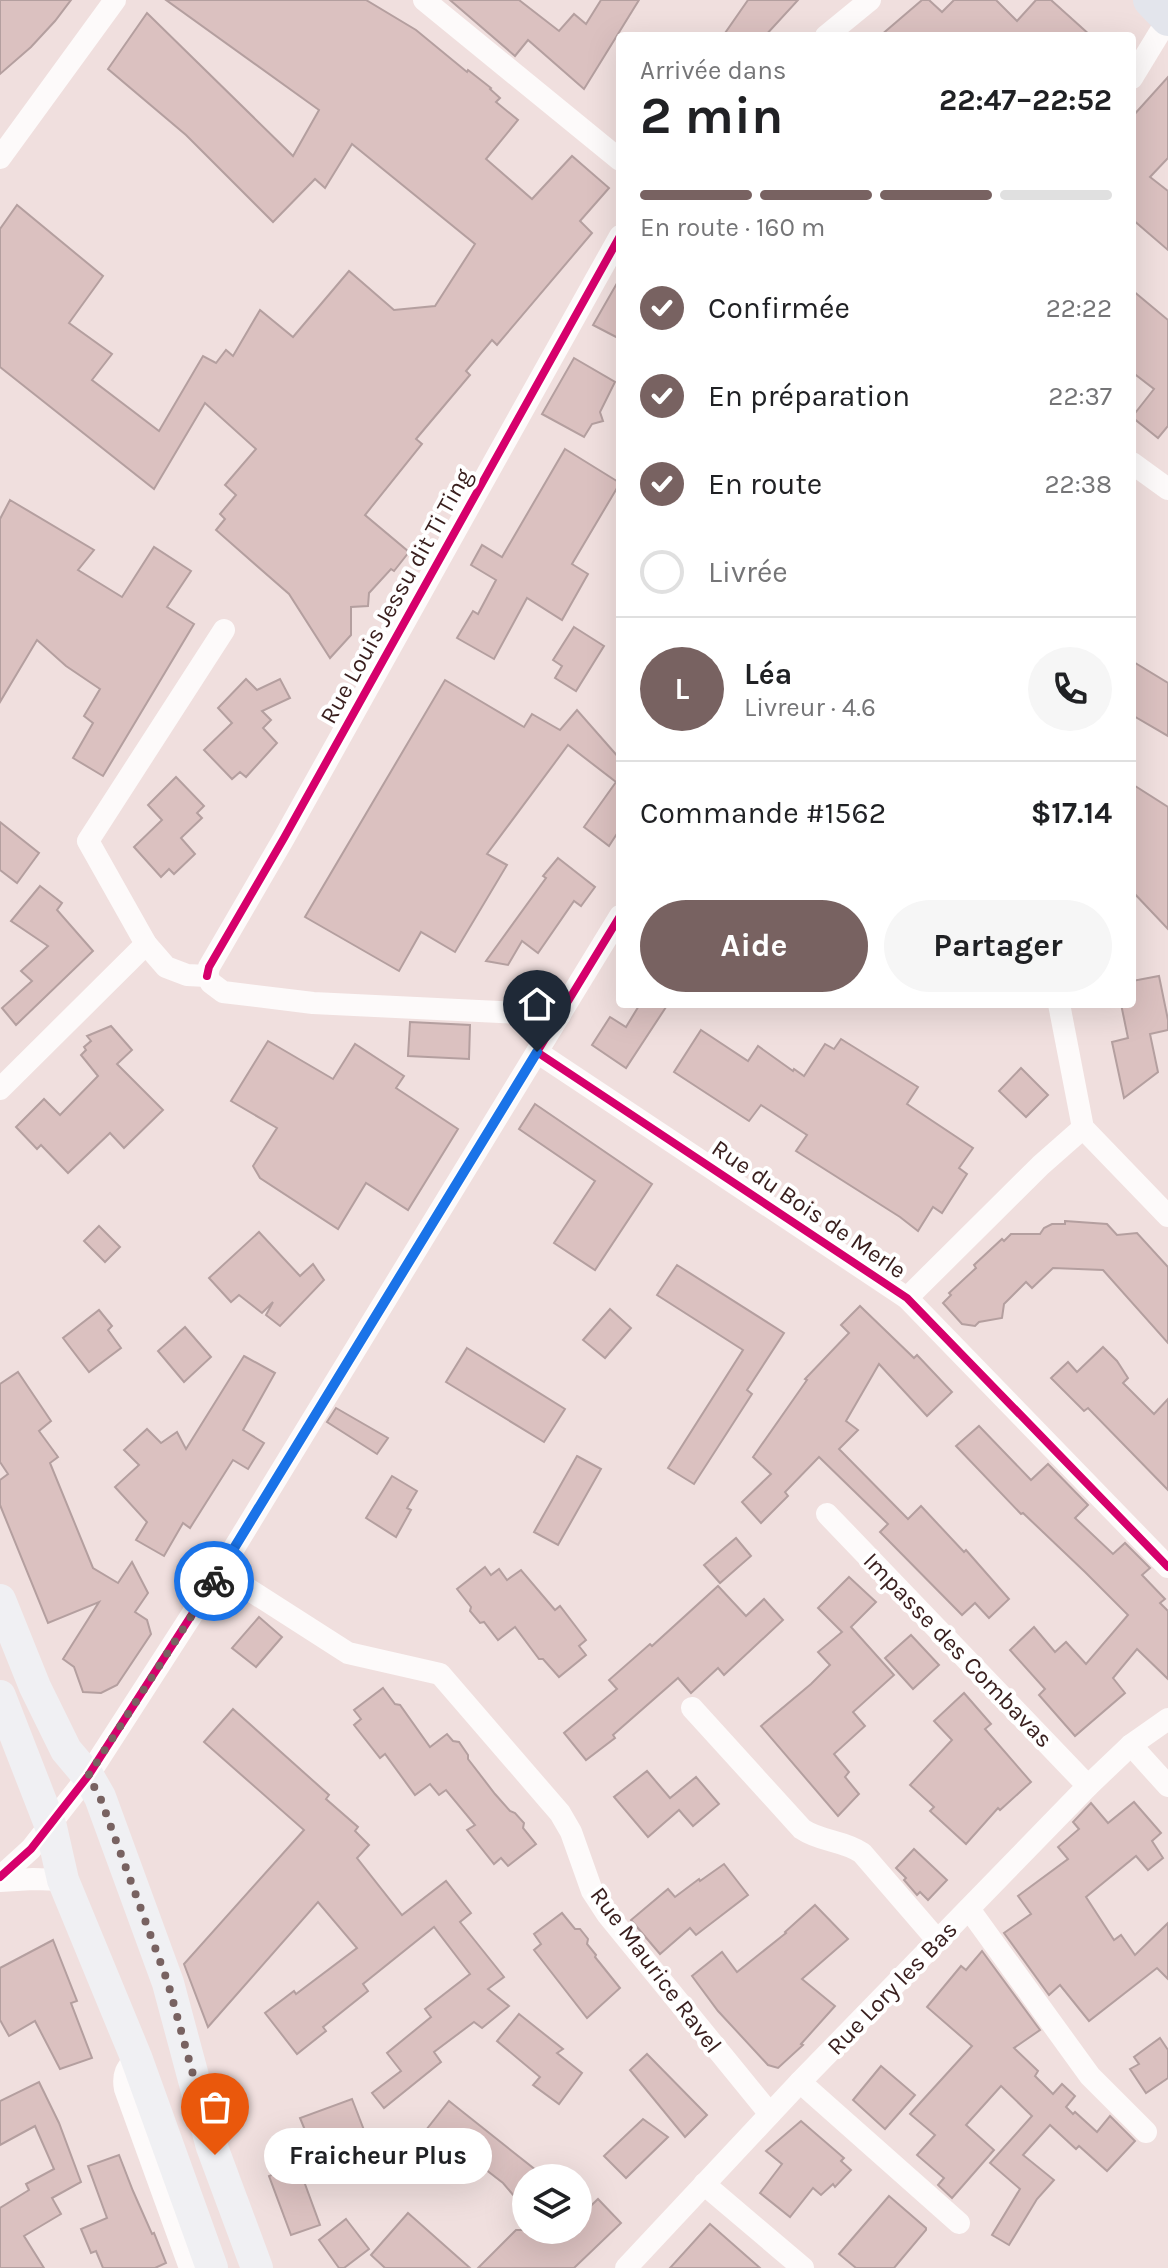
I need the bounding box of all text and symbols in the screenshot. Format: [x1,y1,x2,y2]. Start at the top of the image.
text: Arrivée dans [640,55,787,86]
text: 22:47–22:52 [939,82,1112,118]
text: 2 min [640,85,783,146]
text: En route · 160 m [640,212,825,243]
icon: check [640,286,684,330]
text: Confirmée [708,290,850,326]
text: 22:22 [1046,293,1112,324]
icon: check [640,374,684,418]
text: En préparation [708,378,910,414]
text: 22:37 [1048,381,1112,412]
icon: check [640,462,684,506]
street label: Rue Louis Jessu dit Ti Ting [314,463,478,728]
text: En route [708,466,822,502]
text: 22:38 [1045,469,1112,500]
text: Livrée [708,554,788,590]
button: phone [1028,647,1112,731]
text: Léa [744,656,792,692]
text: L [675,671,689,707]
text: Livreur · 4.6 [744,692,876,723]
text: Commande #1562 [640,795,886,831]
text: $17.14 [1031,795,1112,831]
button: Aide [640,900,868,992]
button: Partager [884,900,1112,992]
pin [503,970,571,1052]
icon: home [515,982,559,1026]
street label: Rue du Bois de Merle [707,1134,911,1284]
courier [174,1541,254,1621]
street label: Impasse des Combavas [858,1547,1058,1753]
icon: bike [192,1559,236,1603]
street label: Rue Maurice Ravel [584,1881,728,2059]
street label: Rue Lory les Bas [821,1915,963,2061]
pin [181,2073,249,2155]
icon: bag [193,2085,237,2129]
callout: Fraicheur Plus [263,2127,491,2183]
text: Fraicheur Plus [289,2140,467,2171]
map controls [512,2164,592,2244]
button: layers [512,2164,592,2244]

